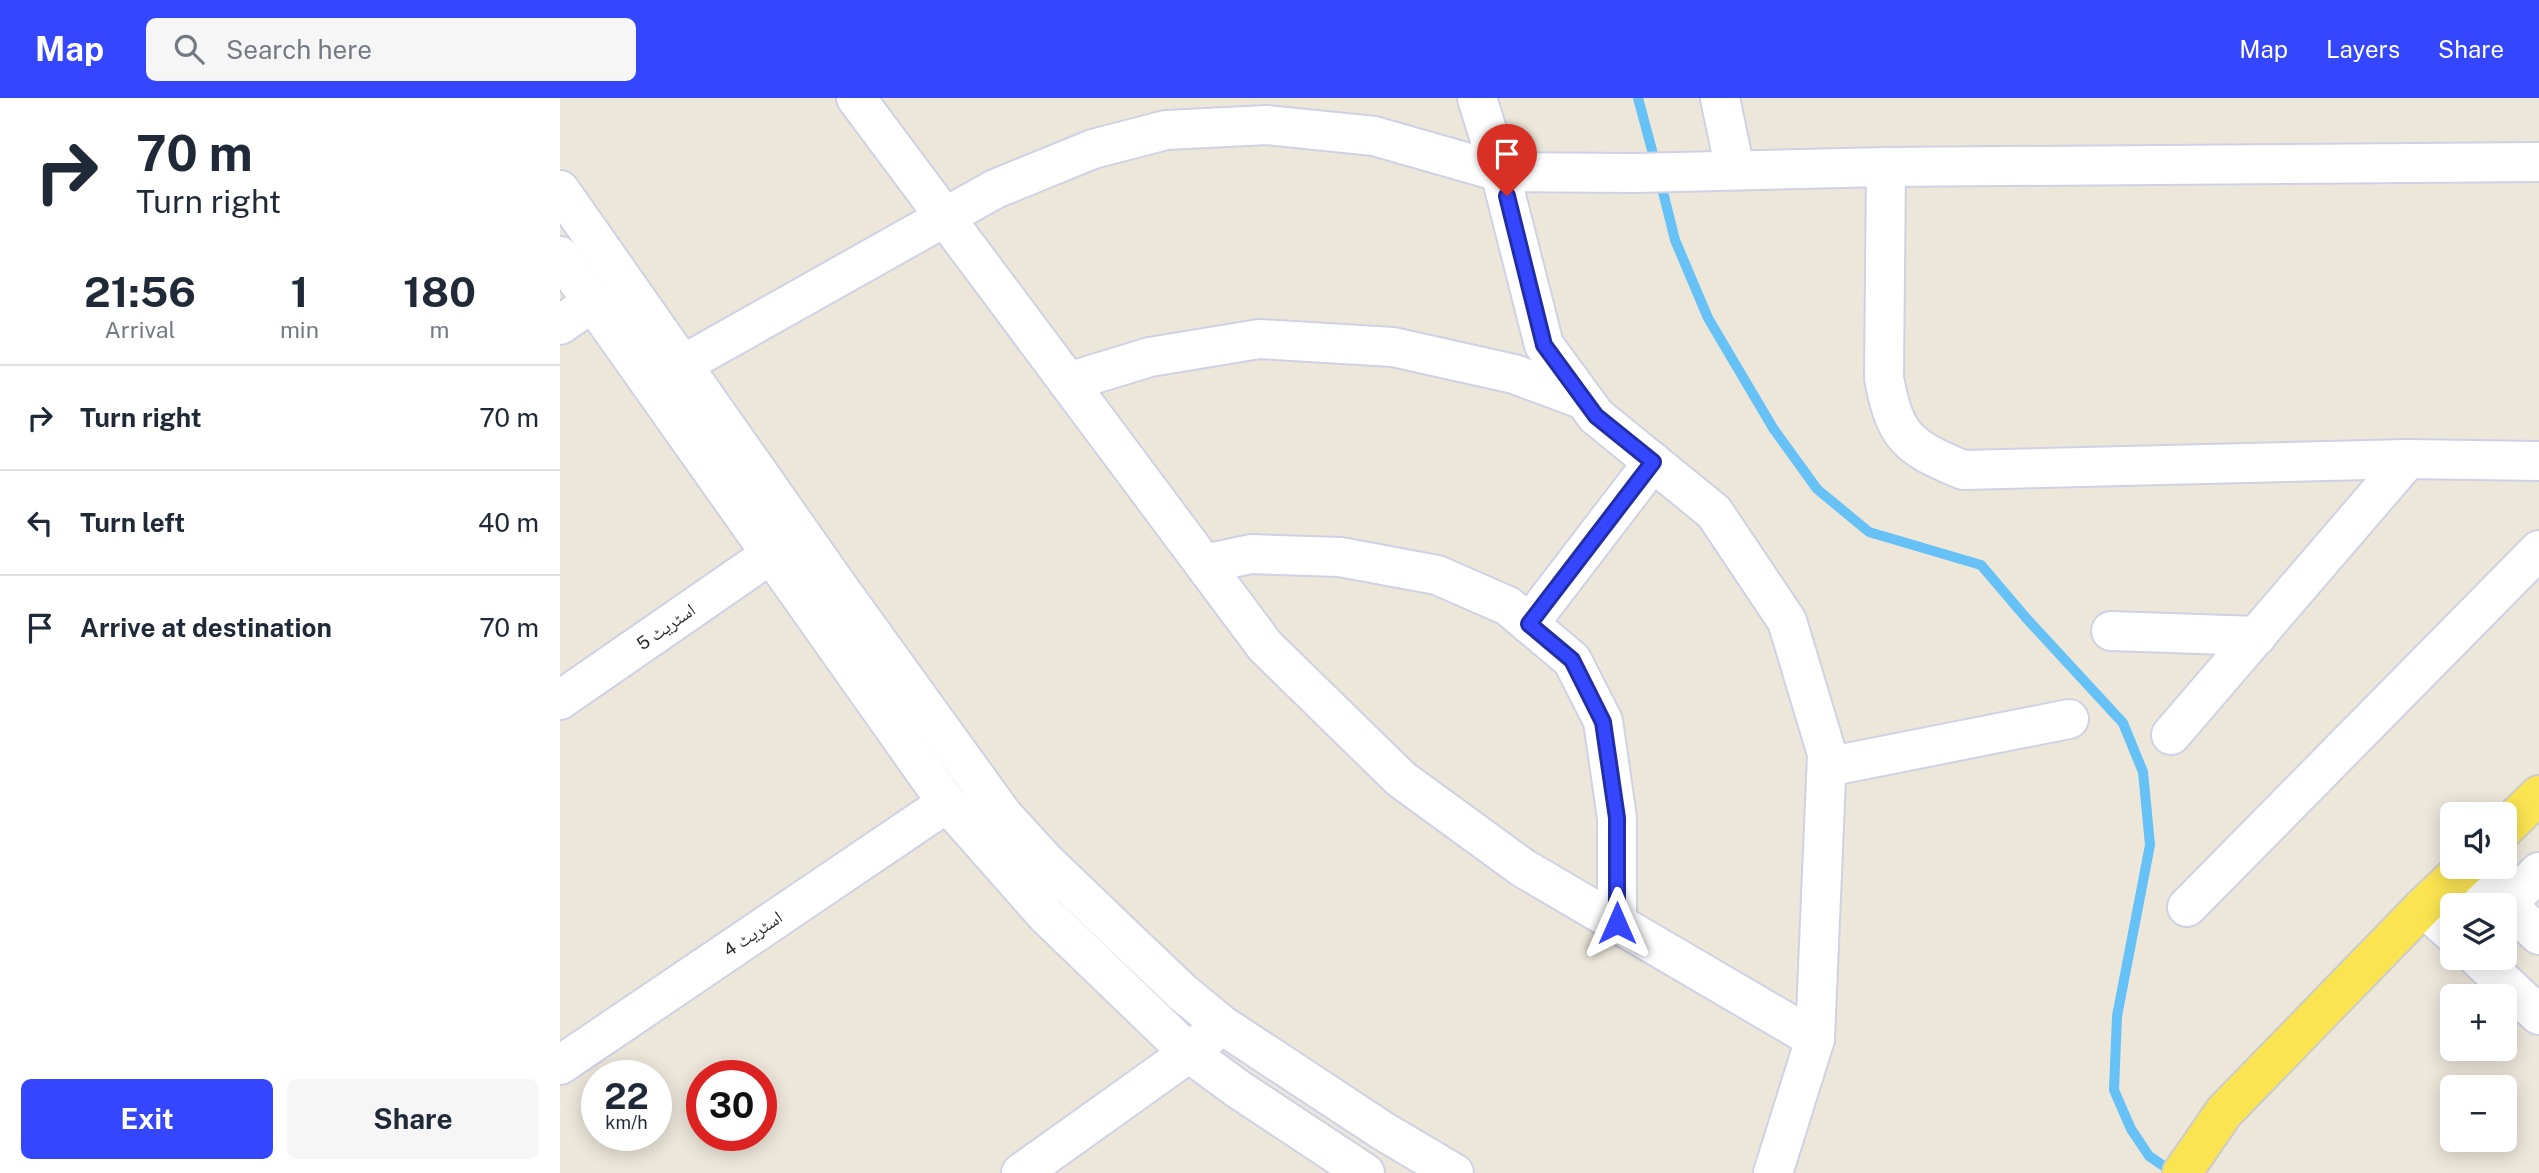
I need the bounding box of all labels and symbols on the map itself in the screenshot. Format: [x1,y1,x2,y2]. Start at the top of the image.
pin [1477,124,1537,196]
street label: اسٹریٹ 5 [632,599,699,655]
position arrow [1580,886,1654,960]
street label: اسٹریٹ 4 [719,906,786,961]
speed limit sign: 30 [686,1060,777,1151]

